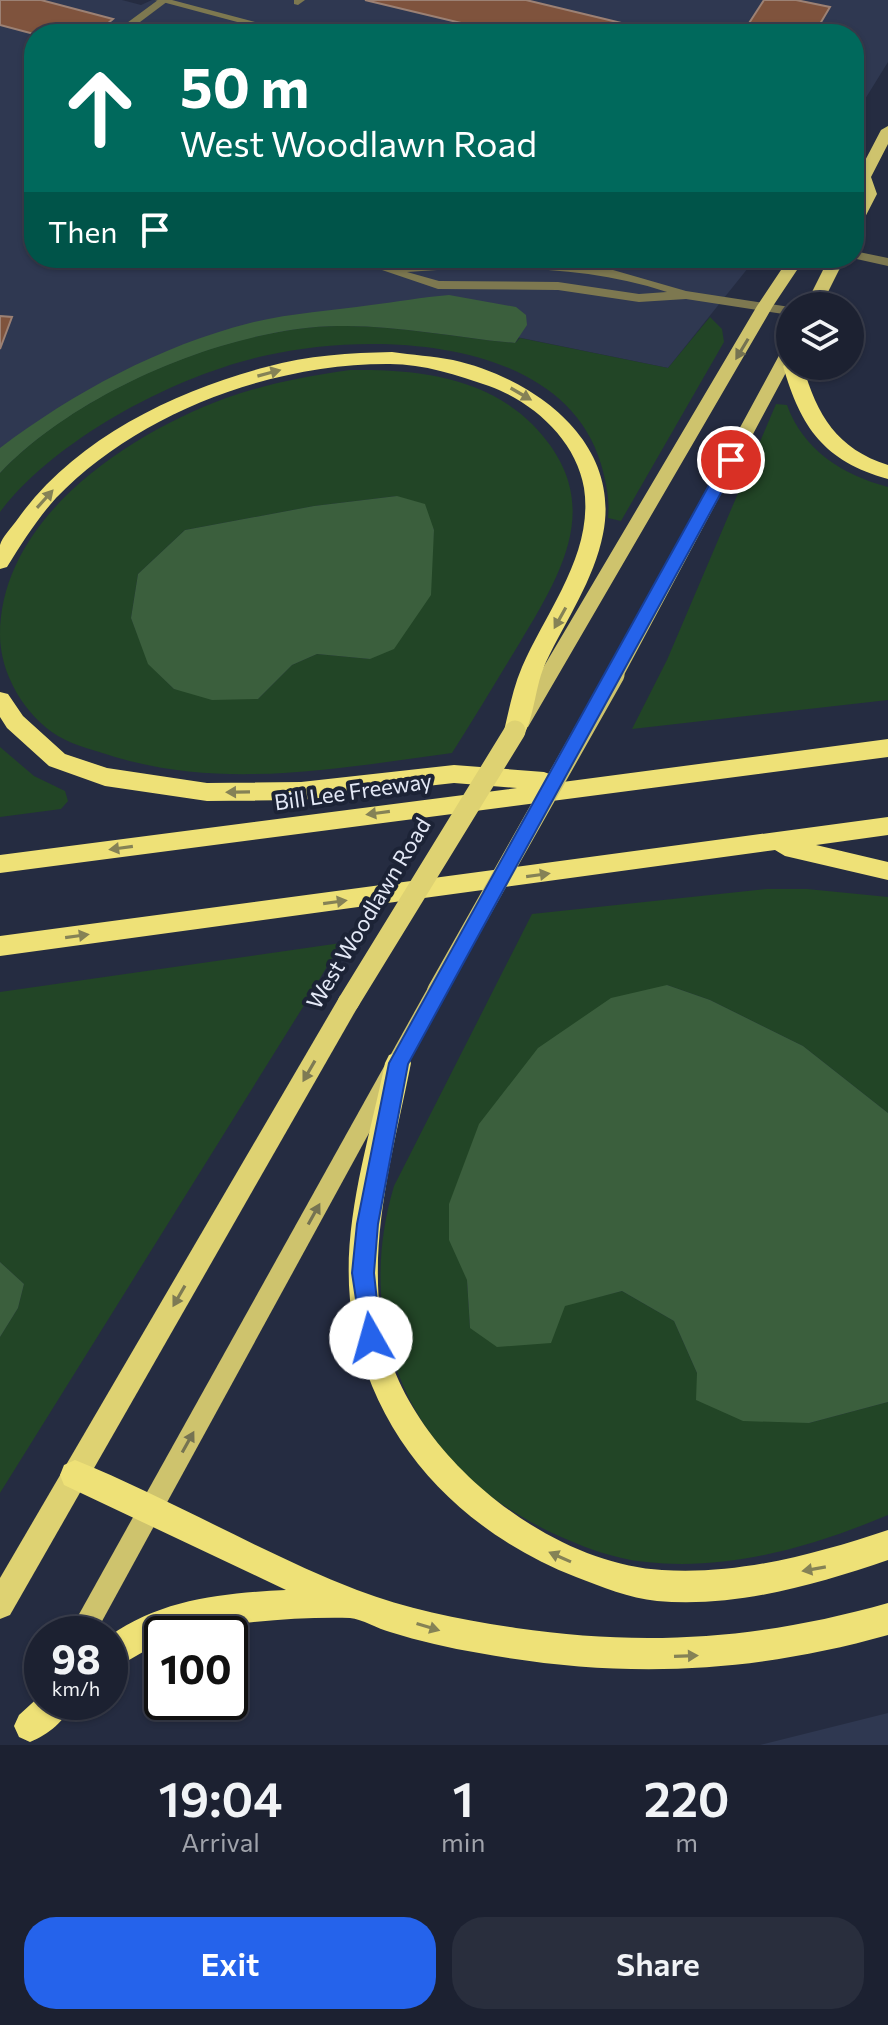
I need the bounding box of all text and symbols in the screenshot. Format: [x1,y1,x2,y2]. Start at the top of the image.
text: 50 m [180,51,309,120]
icon: ahead [48,56,152,160]
text: West Woodlawn Road [180,120,537,164]
icon: arrive [133,208,177,252]
text: Then [48,212,117,249]
map controls [776,292,864,380]
button: layers [776,292,864,380]
one-way arrow [735,338,749,360]
one-way arrow [257,366,282,378]
one-way arrow [510,387,532,401]
pin [697,426,765,494]
icon: arrive [709,438,753,482]
one-way arrow [36,490,54,509]
one-way arrow [553,607,567,629]
street label: Bill Lee Freeway [272,767,434,815]
one-way arrow [225,785,250,798]
one-way arrow [365,807,390,820]
street label: West Woodlawn Road [300,813,436,1013]
one-way arrow [108,842,133,855]
one-way arrow [526,868,551,881]
one-way arrow [323,895,348,908]
one-way arrow [65,929,90,942]
one-way arrow [302,1059,316,1082]
one-way arrow [308,1203,321,1226]
one-way arrow [172,1285,186,1307]
position arrow [329,1296,413,1380]
one-way arrow [182,1430,195,1453]
one-way arrow [548,1550,571,1563]
one-way arrow [801,1564,826,1576]
speed limit sign: 100 [144,1616,248,1720]
one-way arrow [417,1621,441,1634]
text: 98 [51,1633,101,1682]
one-way arrow [674,1650,699,1663]
text: km/h [52,1676,100,1700]
text: 19:04 [159,1768,283,1827]
text: 1 [452,1768,474,1827]
text: 220 [644,1768,729,1827]
text: Arrival [181,1826,260,1857]
text: min [441,1826,485,1857]
text: m [675,1826,698,1857]
button: Exit [24,1917,436,2009]
button: Share [452,1917,864,2009]

